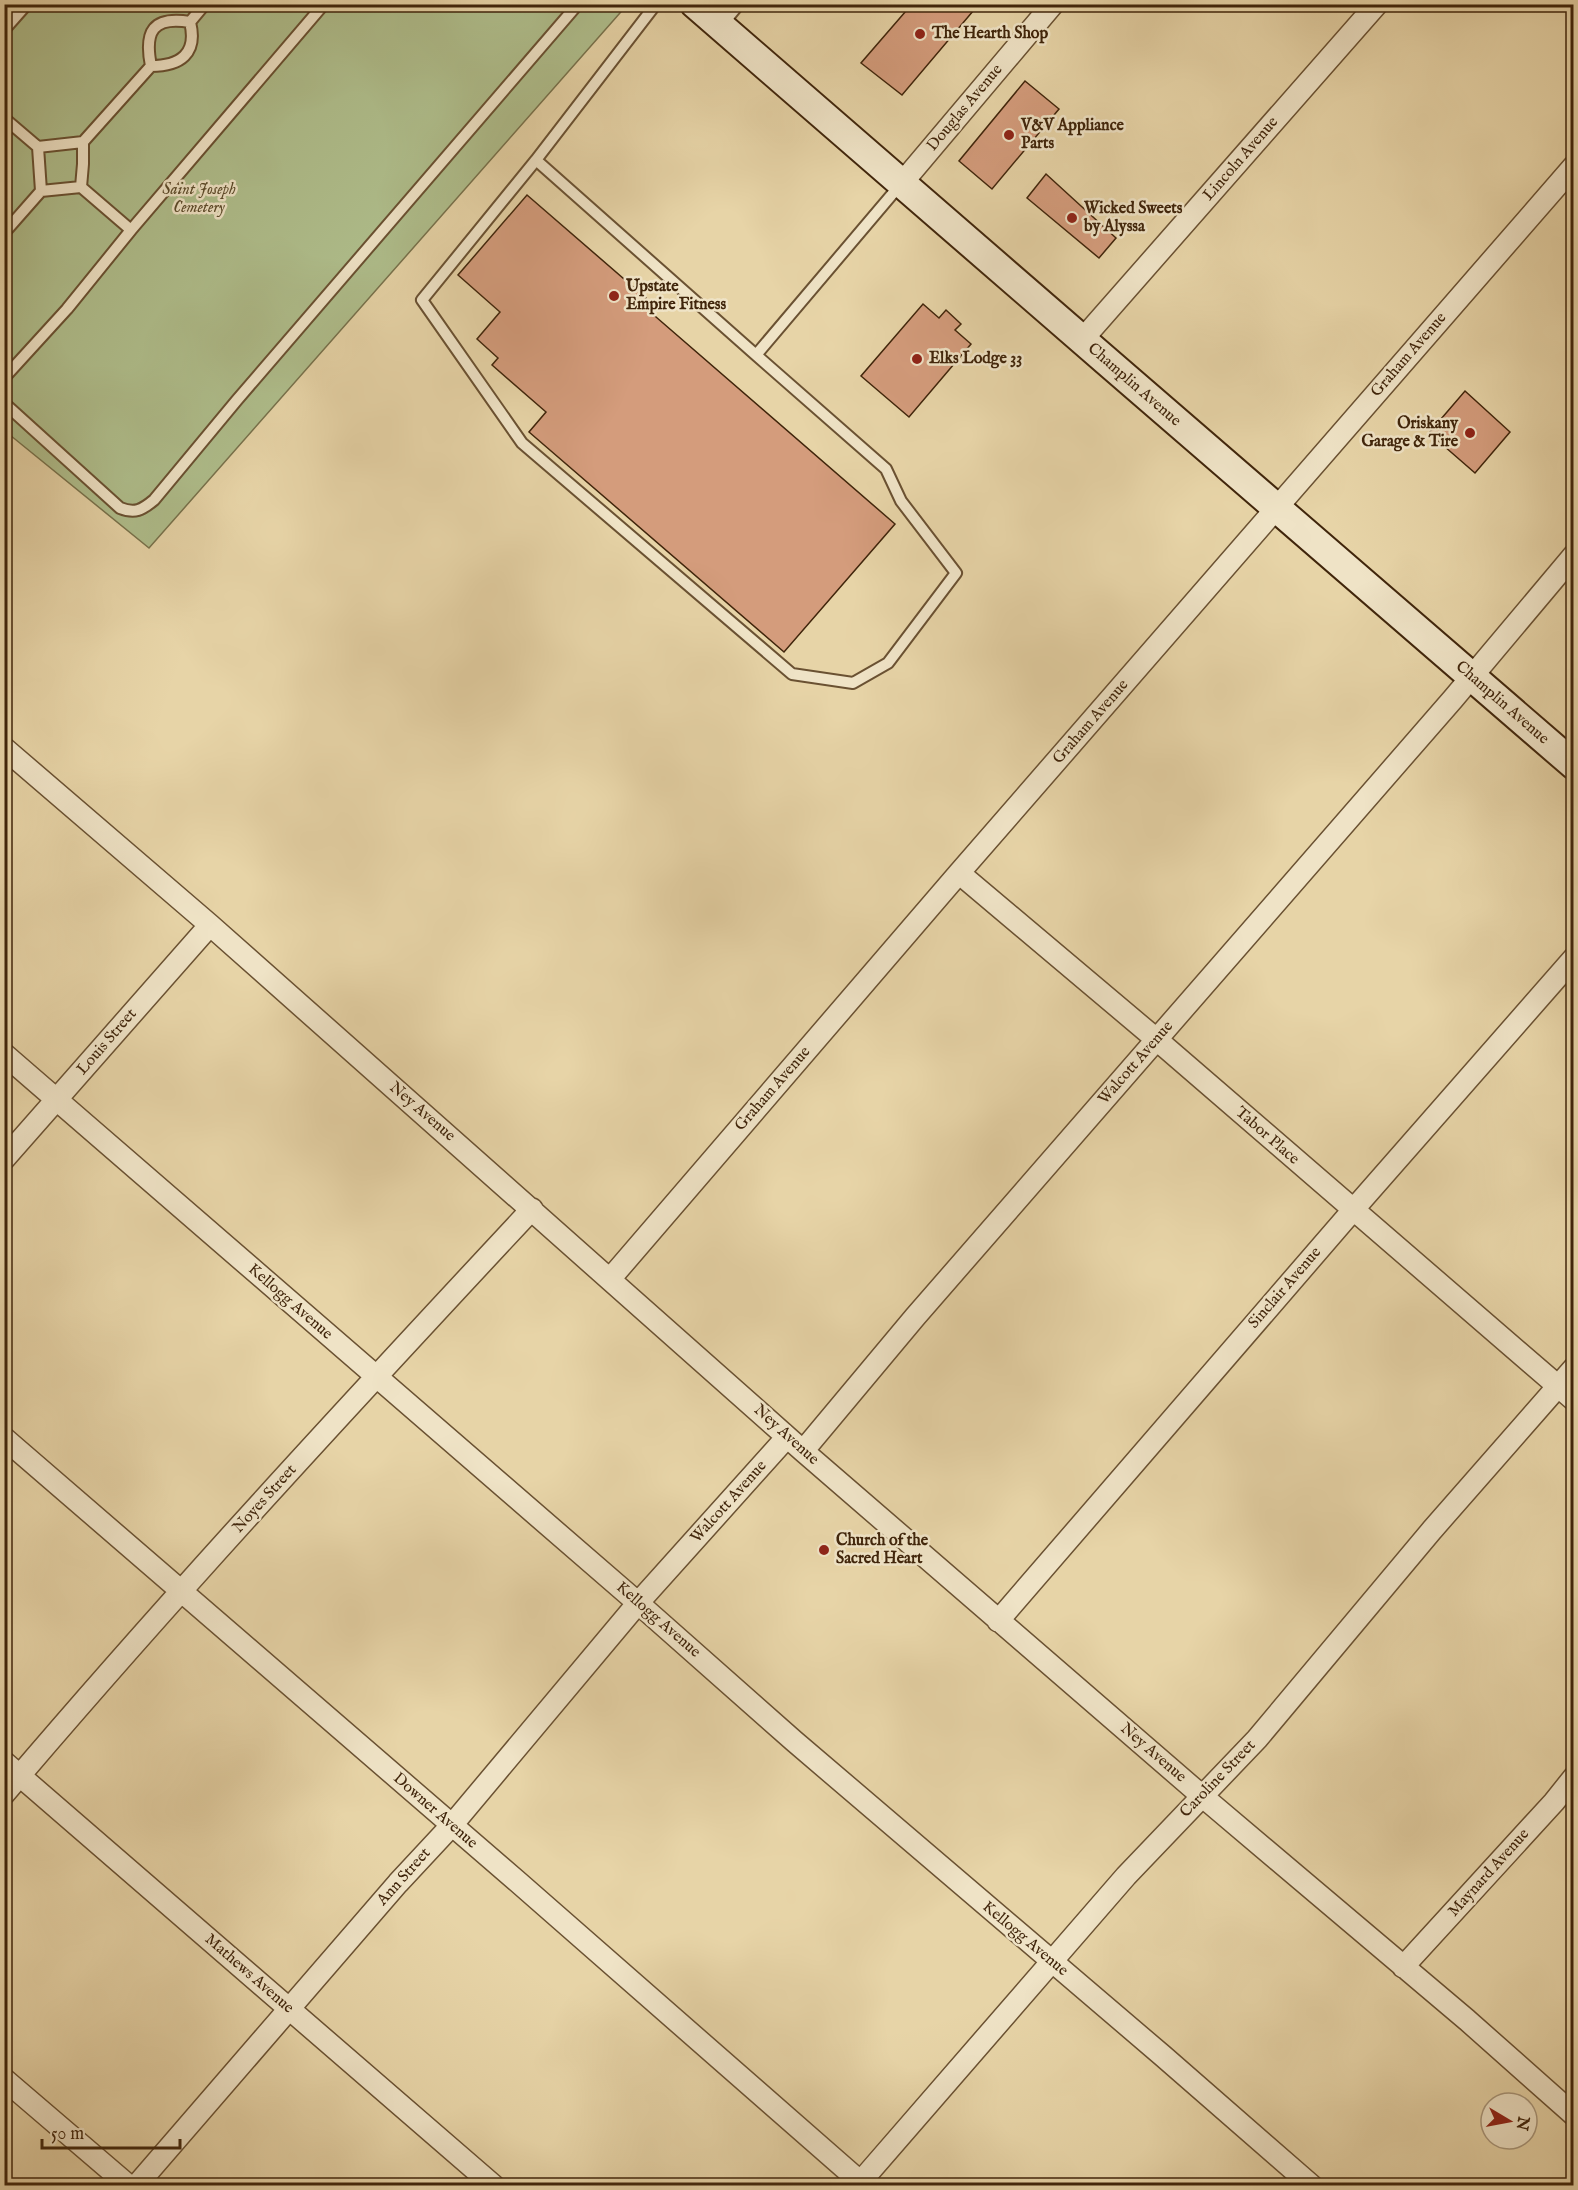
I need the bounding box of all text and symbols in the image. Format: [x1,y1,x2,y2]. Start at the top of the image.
place label: The Hearth Shop [931,24,1048,44]
marker: The Hearth Shop [913,27,927,41]
street label: Douglas Avenue [923,60,1007,156]
street label: Lincoln Avenue [1199,113,1283,205]
place label: V&V Appliance Parts [1020,116,1124,154]
marker: V&V Appliance Parts [1002,128,1016,142]
park label: Saint Joseph Cemetery [162,180,236,218]
place label: Wicked Sweets by Alyssa [1083,199,1183,237]
marker: Wicked Sweets by Alyssa [1065,211,1079,225]
place label: Upstate Empire Fitness [625,277,726,315]
marker: Upstate Empire Fitness [607,289,621,303]
street label: Graham Avenue [1367,309,1451,401]
street label: Champlin Avenue [1083,339,1185,431]
place label: Elks Lodge 33 [929,349,1022,369]
marker: Elks Lodge 33 [910,352,924,366]
place label: Oriskany Garage & Tire [1361,414,1459,452]
marker: Oriskany Garage & Tire [1463,426,1477,440]
street label: Champlin Avenue [1451,657,1553,749]
street label: Graham Avenue [1049,676,1133,768]
street label: Louis Street [73,1004,142,1079]
street label: Walcott Avenue [1094,1017,1178,1109]
street label: Graham Avenue [731,1043,815,1135]
street label: Ney Avenue [385,1078,459,1146]
street label: Tabor Place [1231,1103,1303,1169]
street label: Sinclair Avenue [1244,1243,1326,1333]
street label: Kellogg Avenue [243,1260,337,1344]
street label: Ney Avenue [749,1400,823,1470]
street label: Walcott Avenue [687,1457,771,1547]
street label: Noyes Street [229,1460,301,1538]
place label: Church of the Sacred Heart [836,1531,929,1569]
marker: Church of the Sacred Heart [817,1543,831,1557]
street label: Kellogg Avenue [611,1578,705,1662]
street label: Ney Avenue [1116,1719,1190,1787]
street label: Caroline Street [1176,1736,1260,1822]
street label: Downer Avenue [388,1769,482,1853]
street label: Maynard Avenue [1444,1825,1534,1921]
street label: Ann Street [372,1844,436,1911]
street label: Kellogg Avenue [978,1897,1072,1981]
street label: Mathews Avenue [200,1930,298,2018]
north arrow [1479,2091,1539,2151]
scale bar [42,2112,180,2150]
text: N [1511,2114,1533,2132]
text: 50 m [51,2123,84,2146]

